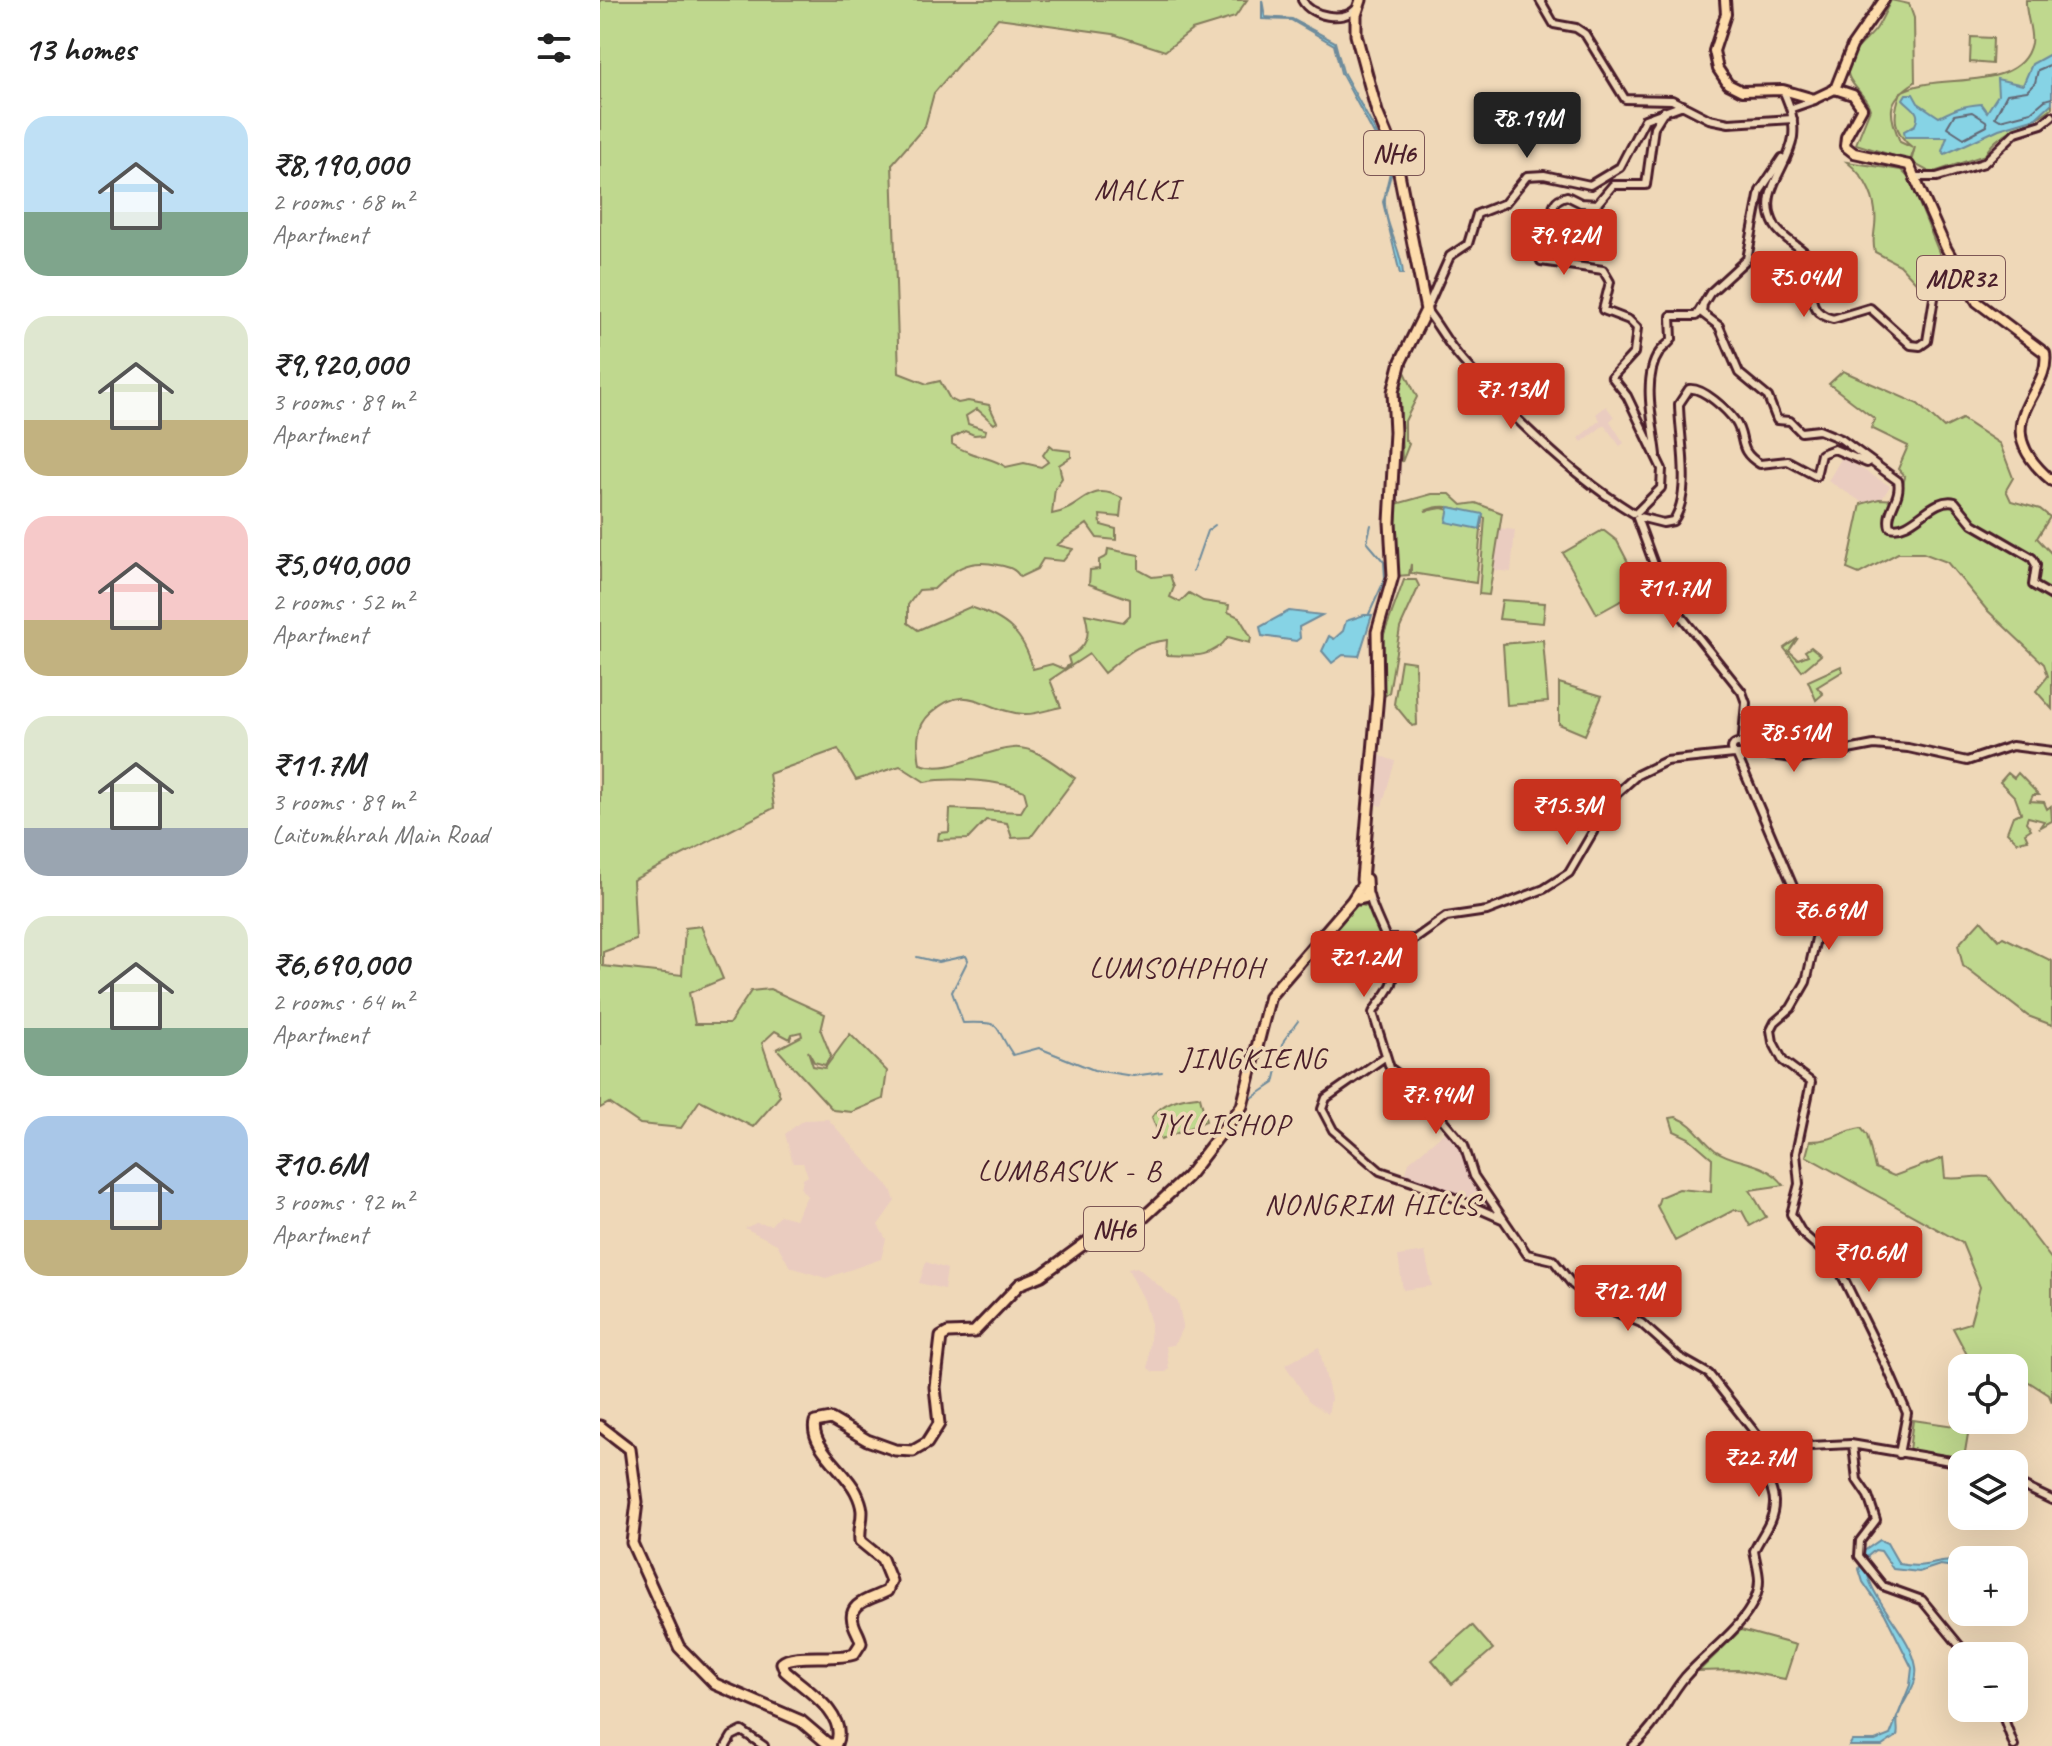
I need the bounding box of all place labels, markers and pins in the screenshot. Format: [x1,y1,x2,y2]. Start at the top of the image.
pin: ₹8.19M [1462,92,1592,160]
pin: ₹9.92M [1499,209,1629,277]
pin: ₹5.04M [1739,251,1869,319]
pin: ₹7.13M [1446,363,1576,431]
pin: ₹11.7M [1608,562,1738,630]
pin: ₹8.51M [1729,706,1859,774]
pin: ₹15.3M [1502,779,1632,847]
pin: ₹6.69M [1764,884,1894,952]
pin: ₹21.2M [1299,931,1429,999]
pin: ₹7.94M [1371,1068,1501,1136]
pin: ₹10.6M [1804,1226,1934,1294]
pin: ₹12.1M [1563,1265,1693,1333]
pin: ₹22.7M [1694,1431,1824,1499]

